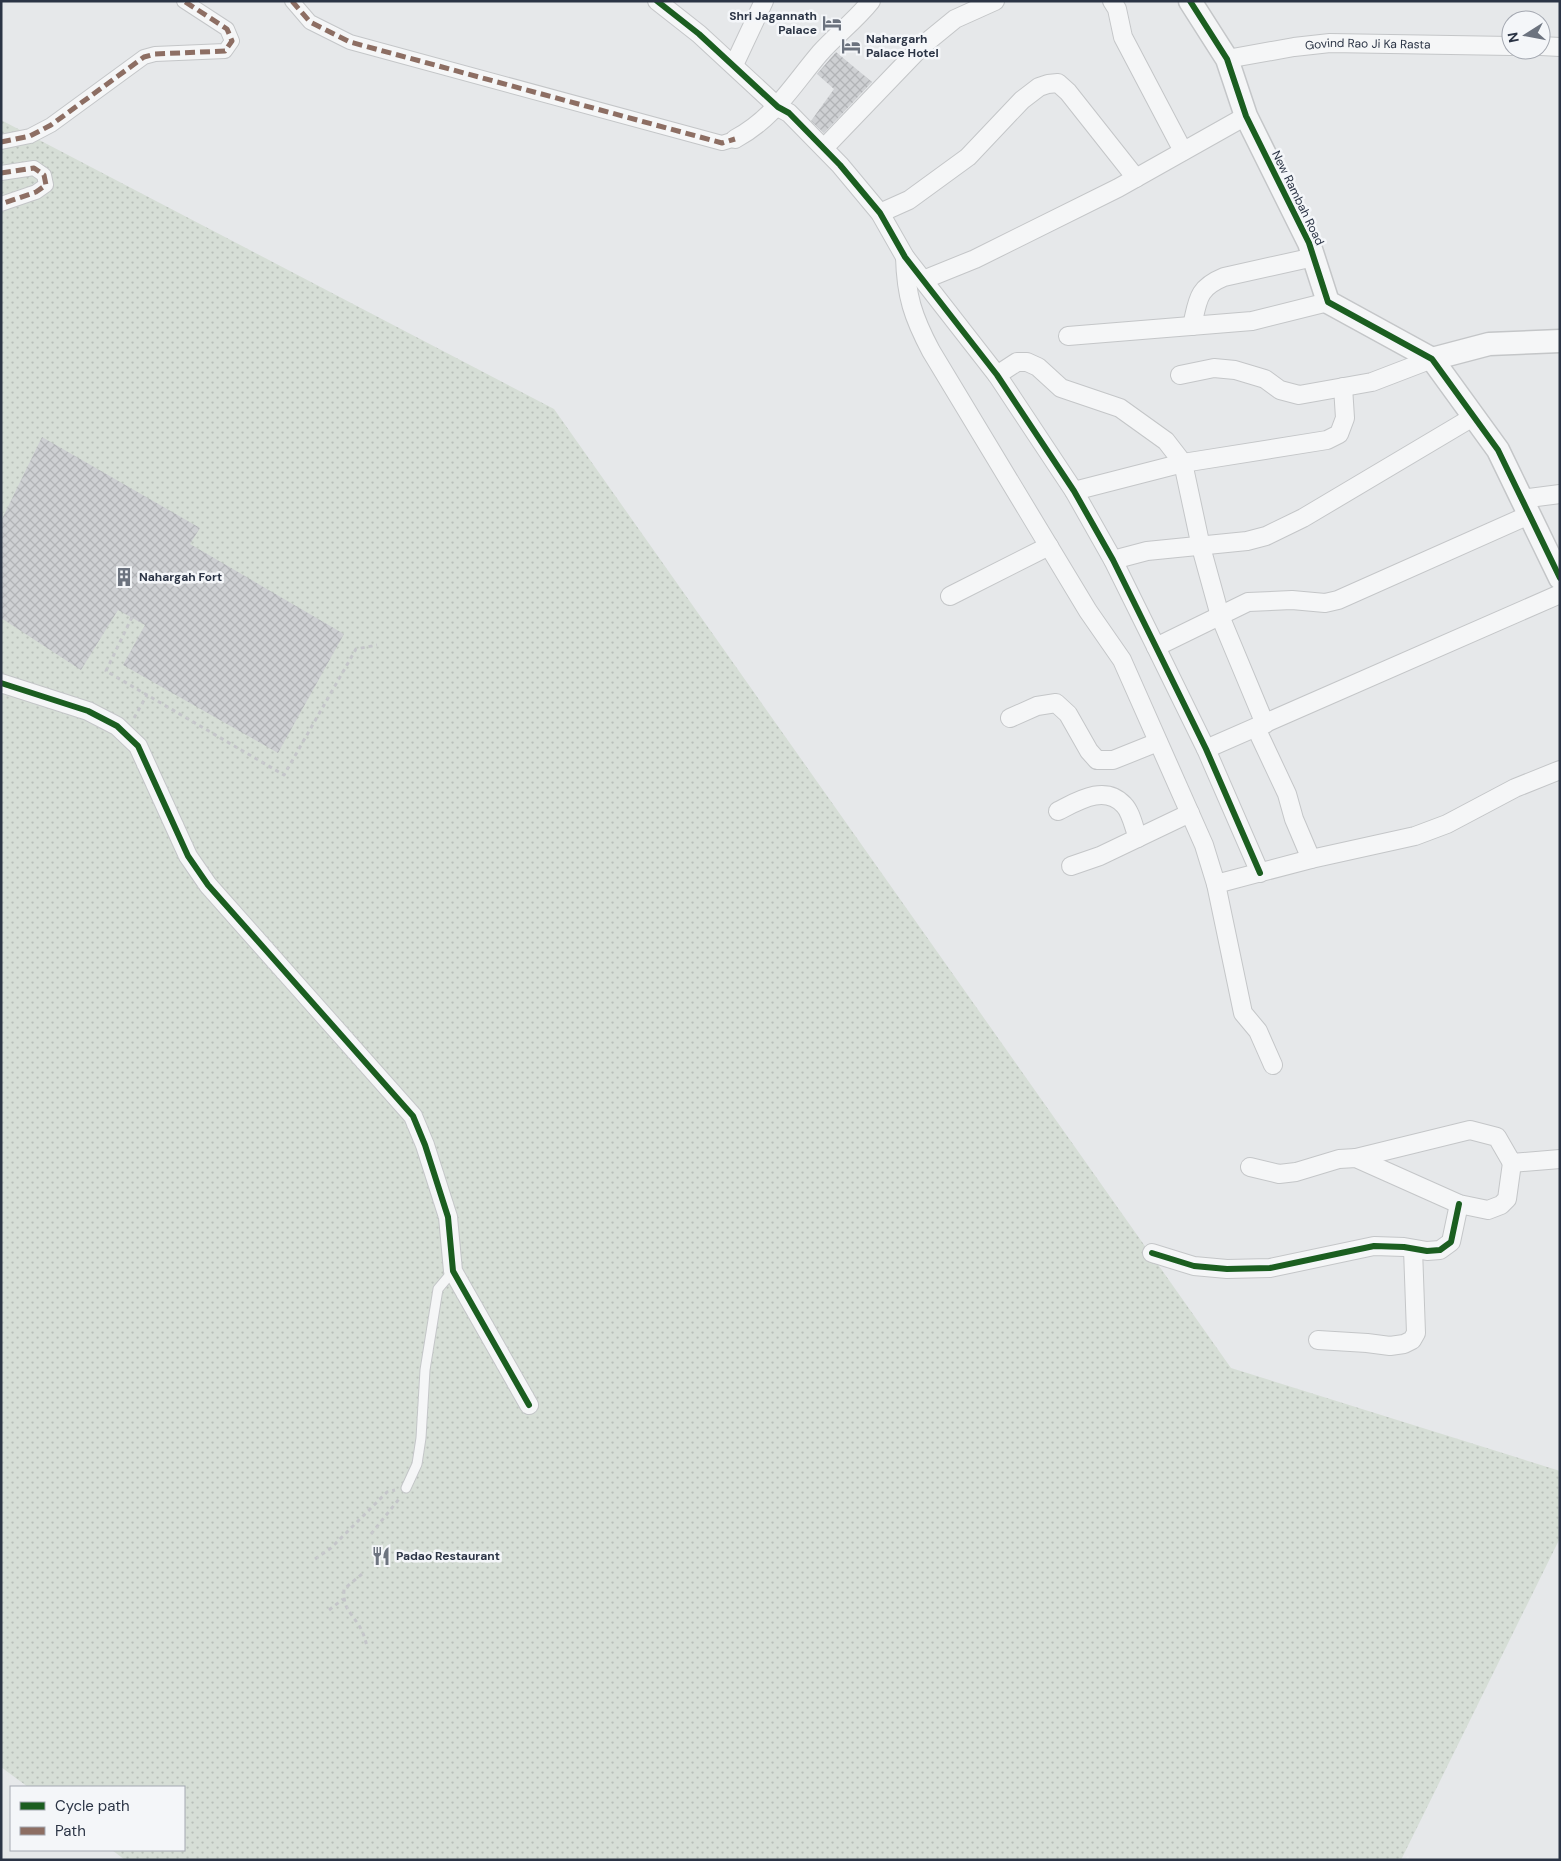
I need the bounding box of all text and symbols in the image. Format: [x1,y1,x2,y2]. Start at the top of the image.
place label: Shri Jagannath Palace [729,8,817,38]
north arrow [1501,10,1551,60]
hotel icon: Shri Jagannath Palace [821,12,843,34]
place label: Nahargarh Palace Hotel [866,31,939,61]
text: N [1503,31,1523,44]
hotel icon: Nahargarh Palace Hotel [840,35,862,57]
street label: Govind Rao Ji Ka Rasta [1304,35,1431,54]
street label: New Rambah Road [1268,148,1328,248]
building icon: Nahargah Fort [113,566,135,588]
place label: Nahargah Fort [139,569,222,585]
restaurant icon: Padao Restaurant [370,1545,392,1567]
place label: Padao Restaurant [396,1548,500,1564]
legend [10,1786,185,1851]
text: Cycle path [55,1796,130,1816]
text: Path [55,1821,86,1841]

